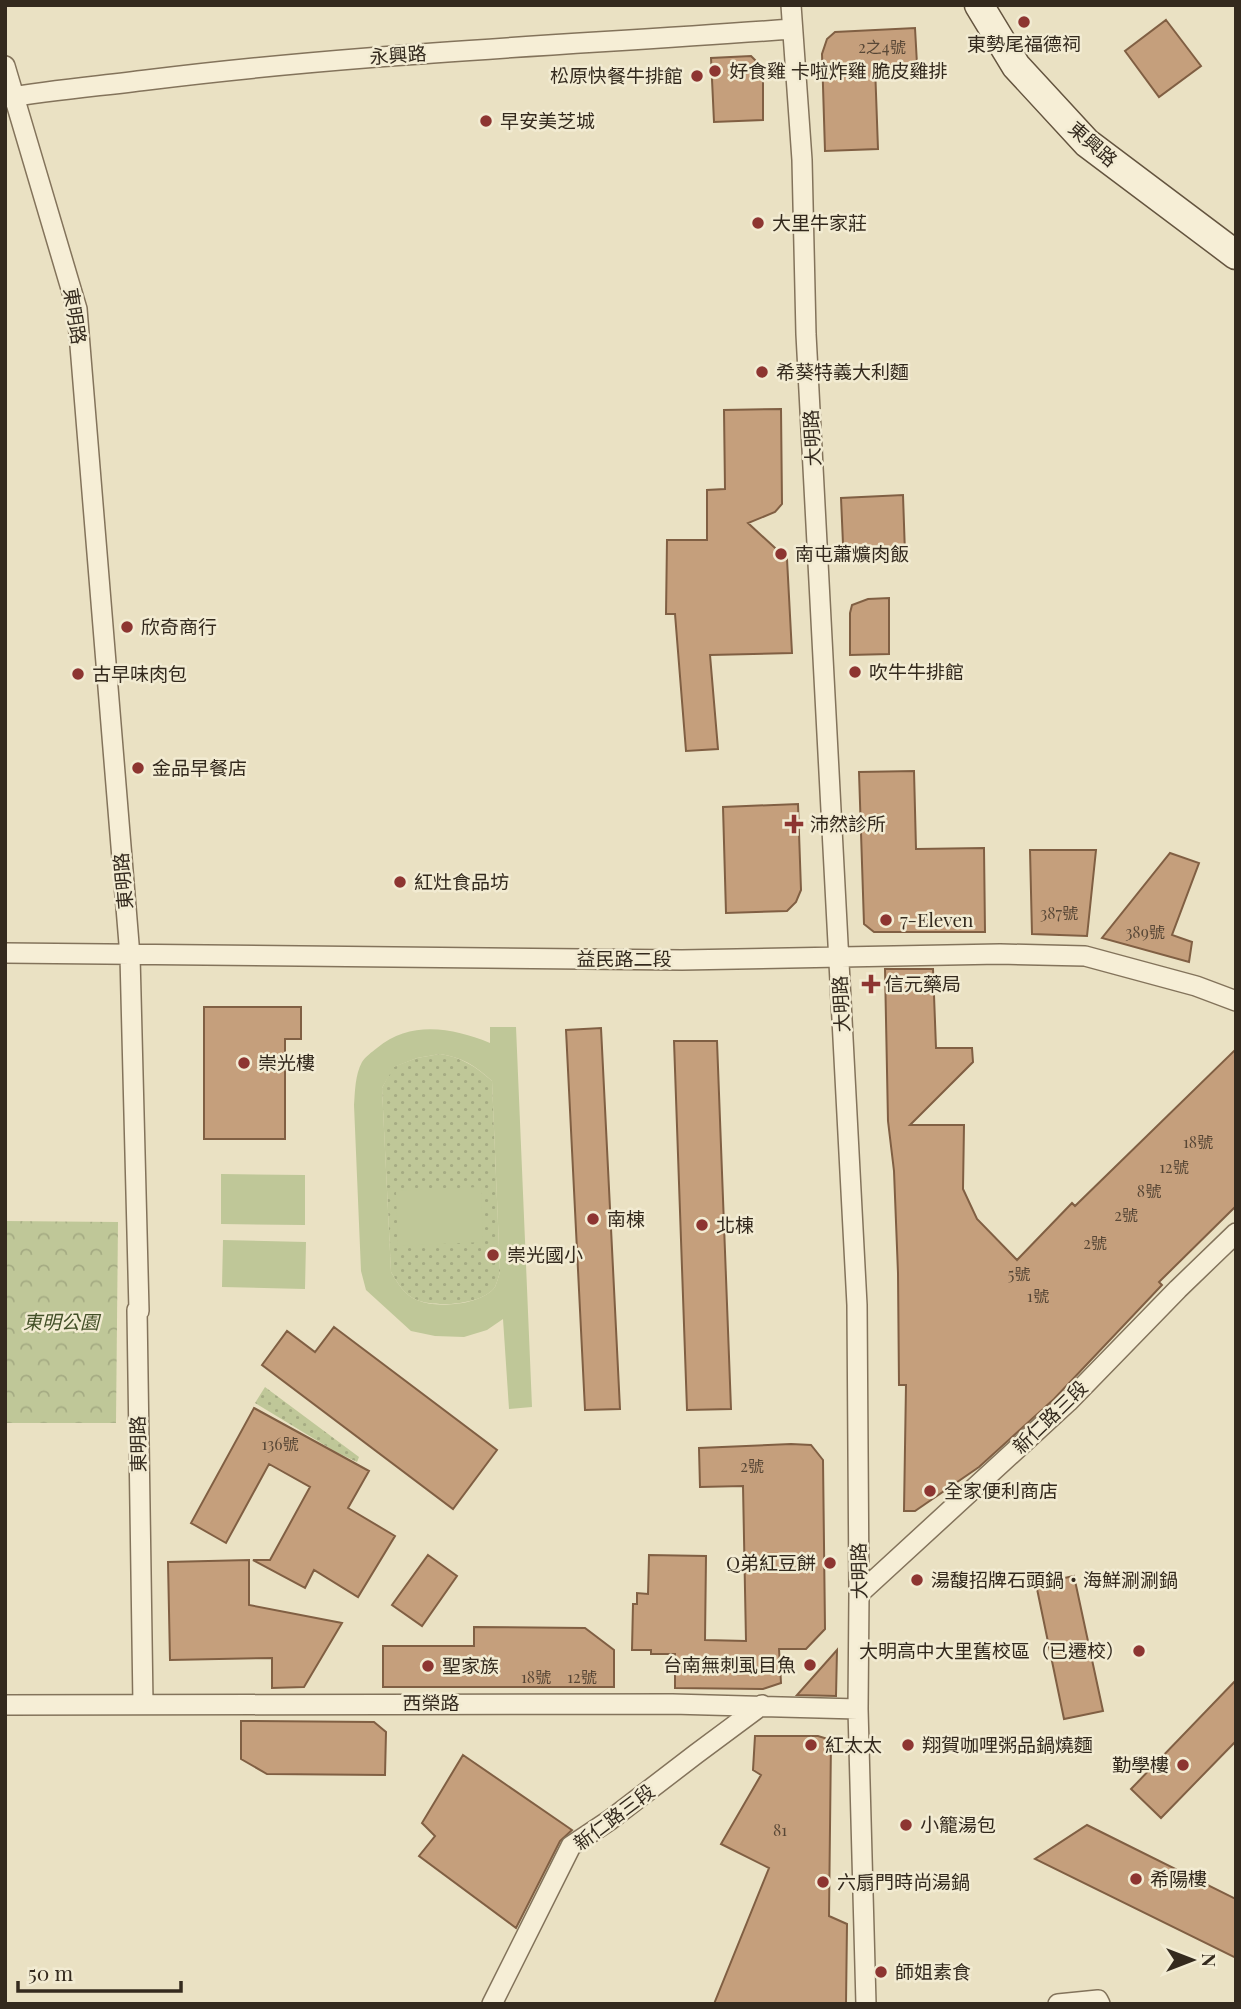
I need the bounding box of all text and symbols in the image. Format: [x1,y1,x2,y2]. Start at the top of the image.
marker: 東勢尾福德祠 [1016,14,1032,30]
place label: 東勢尾福德祠 [967,30,1081,56]
house number: 2之4號 [858,36,906,57]
street label: 永興路 [369,39,427,69]
place label: 好食雞 卡啦炸雞 脆皮雞排 [729,57,947,83]
place label: 松原快餐牛排館 [550,62,683,88]
marker: 好食雞 卡啦炸雞 脆皮雞排 [707,63,723,79]
marker: 松原快餐牛排館 [689,68,705,84]
place label: 早安美芝城 [500,107,595,133]
marker: 早安美芝城 [478,113,494,129]
street label: 東興路 [1064,115,1124,172]
place label: 大里牛家莊 [772,209,867,235]
marker: 大里牛家莊 [750,215,766,231]
street label: 東明路 [59,286,93,346]
place label: 希葵特義大利麵 [776,358,909,384]
marker: 希葵特義大利麵 [754,364,770,380]
street label: 大明路 [797,409,825,467]
place label: 南屯蕭爌肉飯 [795,540,909,566]
marker: 南屯蕭爌肉飯 [773,546,789,562]
place label: 欣奇商行 [141,613,217,639]
marker: 欣奇商行 [119,619,135,635]
place label: 吹牛牛排館 [869,658,964,684]
place label: 古早味肉包 [92,660,187,686]
marker: 吹牛牛排館 [847,664,863,680]
marker: 古早味肉包 [70,666,86,682]
place label: 金品早餐店 [152,754,247,780]
marker: 金品早餐店 [130,760,146,776]
place label: 沛然診所 [810,810,886,836]
marker: 沛然診所 [784,814,804,834]
street label: 東明路 [107,852,137,911]
place label: 紅灶食品坊 [414,868,509,894]
marker: 紅灶食品坊 [392,874,408,890]
house number: 387號 [1040,902,1078,923]
place label: 7-Eleven [900,906,974,932]
marker: 7-Eleven [878,912,894,928]
house number: 389號 [1125,921,1165,942]
street label: 益民路二段 [576,945,672,971]
place label: 信元藥局 [885,970,961,996]
street label: 大明路 [826,975,854,1033]
marker: 信元藥局 [863,976,879,992]
place label: 崇光樓 [258,1049,315,1075]
marker: 崇光樓 [236,1055,252,1071]
house number: 18號 [1183,1131,1213,1152]
house number: 12號 [1159,1156,1189,1177]
house number: 8號 [1137,1180,1161,1201]
house number: 2號 [1114,1204,1138,1225]
place label: 南棟 [607,1205,645,1231]
marker: 南棟 [585,1211,601,1227]
place label: 北棟 [716,1211,754,1237]
marker: 北棟 [694,1217,710,1233]
house number: 2號 [1083,1232,1107,1253]
place label: 崇光國小 [507,1241,583,1267]
marker: 崇光國小 [485,1247,501,1263]
house number: 5號 [1008,1263,1030,1284]
house number: 1號 [1027,1285,1049,1306]
park label: 東明公園 [23,1308,102,1334]
street label: 新仁路三段 [1006,1374,1093,1459]
street label: 東明路 [124,1415,150,1473]
house number: 136號 [261,1433,299,1454]
house number: 2號 [740,1455,764,1476]
place label: 全家便利商店 [944,1477,1058,1503]
marker: 全家便利商店 [922,1483,938,1499]
street label: 大明路 [845,1542,871,1600]
place label: Q弟紅豆餅 [726,1549,816,1575]
marker: Q弟紅豆餅 [822,1555,838,1571]
place label: 湯馥招牌石頭鍋‧海鮮涮涮鍋 [931,1566,1178,1592]
marker: 湯馥招牌石頭鍋‧海鮮涮涮鍋 [909,1572,925,1588]
place label: 大明高中大里舊校區（已遷校） [859,1637,1125,1663]
marker: 大明高中大里舊校區（已遷校） [1131,1643,1147,1659]
place label: 台南無刺虱目魚 [663,1651,796,1677]
place label: 聖家族 [442,1652,499,1678]
marker: 台南無刺虱目魚 [802,1657,818,1673]
marker: 聖家族 [420,1658,436,1674]
house number: 18號 [521,1666,551,1687]
house number: 12號 [567,1666,597,1687]
street label: 西榮路 [402,1689,460,1715]
place label: 紅太太 [825,1731,882,1757]
place label: 翔賀咖哩粥品鍋燒麵 [922,1731,1093,1757]
marker: 紅太太 [803,1737,819,1753]
marker: 翔賀咖哩粥品鍋燒麵 [900,1737,916,1753]
place label: 勤學樓 [1112,1751,1169,1777]
marker: 勤學樓 [1175,1757,1191,1773]
street label: 新仁路三段 [568,1777,659,1855]
place label: 小籠湯包 [920,1811,996,1837]
marker: 小籠湯包 [898,1817,914,1833]
house number: 81 [773,1819,787,1840]
place label: 希陽樓 [1150,1865,1207,1891]
place label: 六扇門時尚湯鍋 [837,1868,970,1894]
marker: 希陽樓 [1128,1871,1144,1887]
marker: 六扇門時尚湯鍋 [815,1874,831,1890]
north arrow [1157,1925,1227,1995]
scale bar [18,1950,180,1994]
text: N [1197,1953,1223,1967]
text: 50 m [28,1958,74,1986]
place label: 師姐素食 [895,1958,971,1984]
marker: 師姐素食 [873,1964,889,1980]

